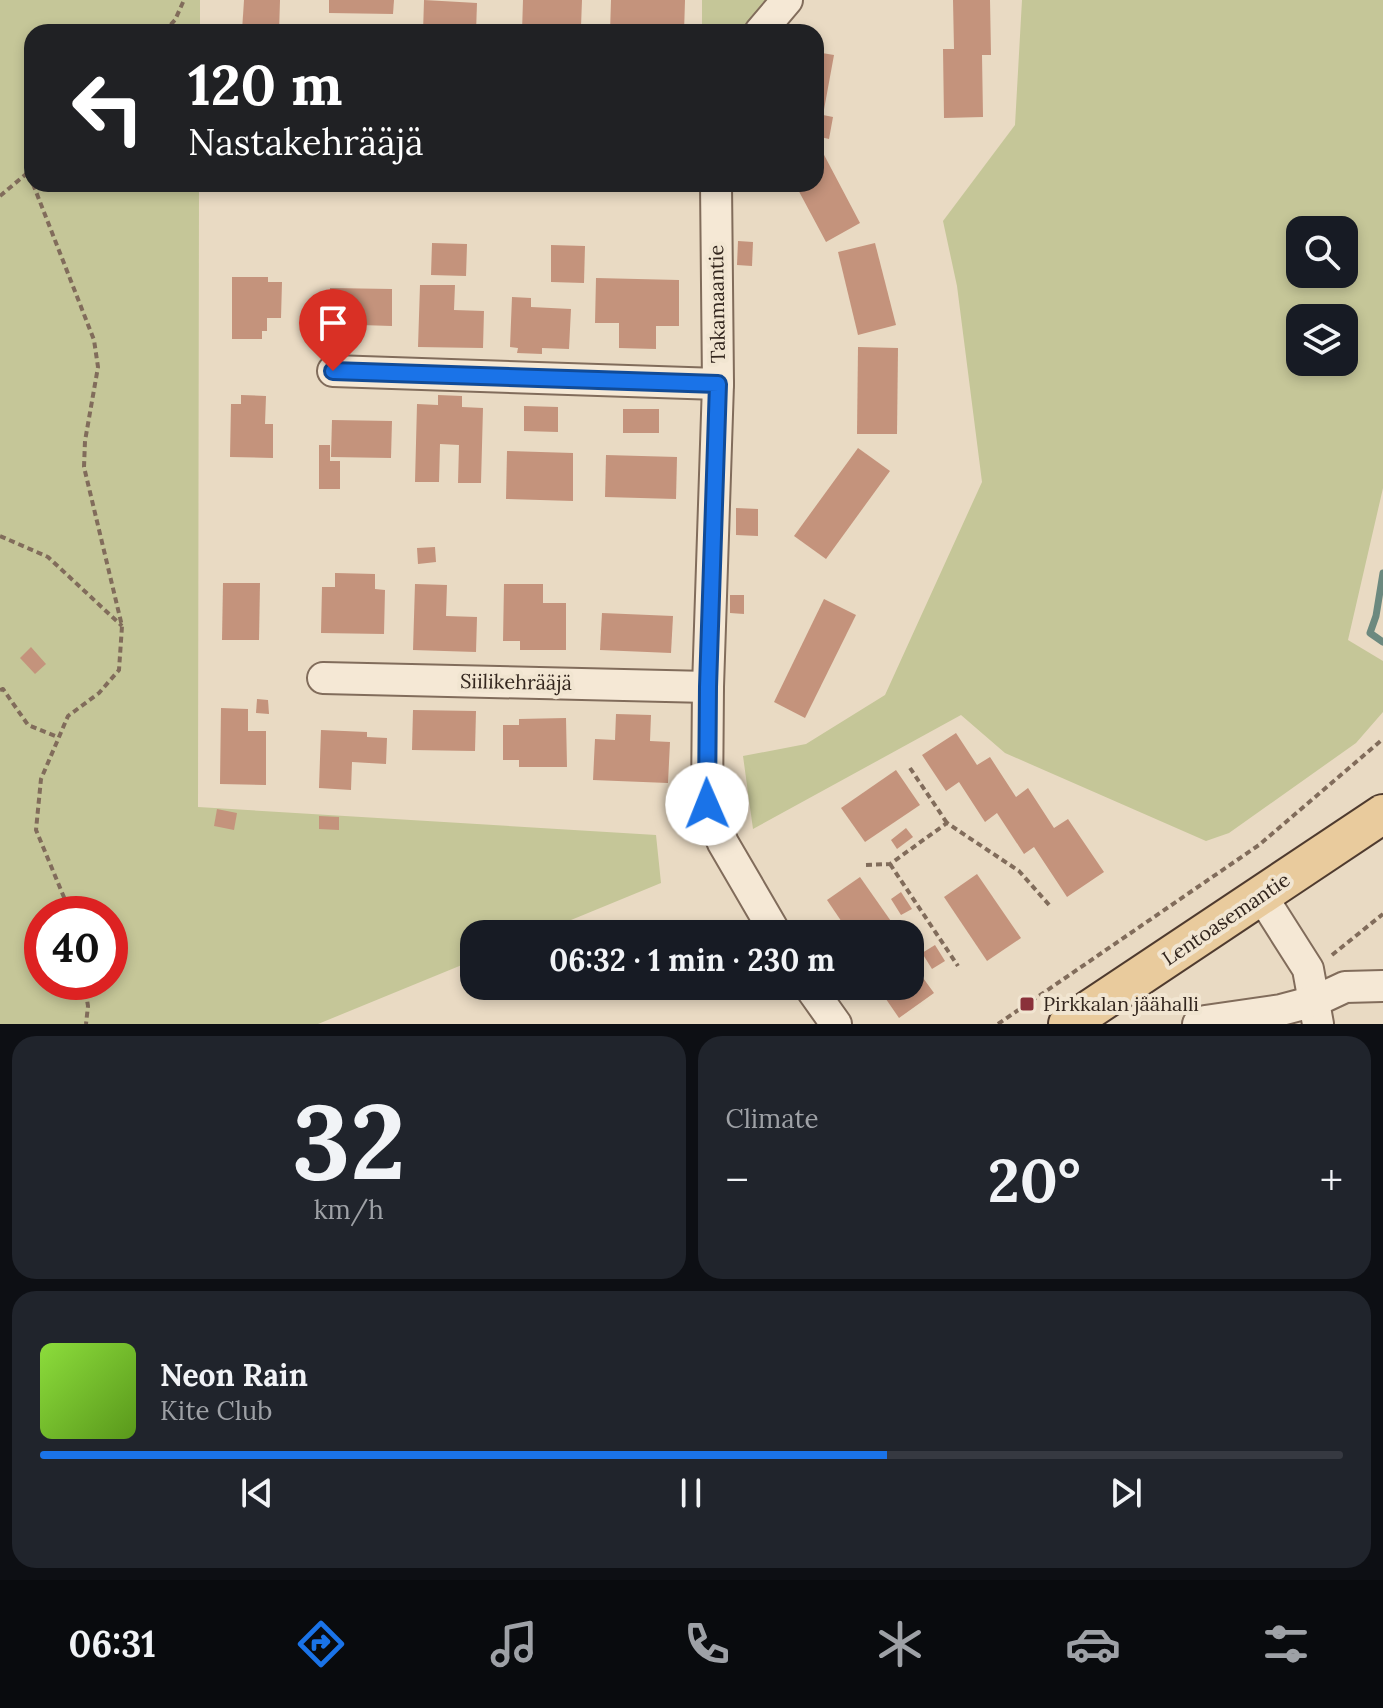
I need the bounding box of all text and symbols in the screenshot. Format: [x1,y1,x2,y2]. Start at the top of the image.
text: 120 m [188,49,342,120]
icon: left [56,56,160,160]
text: Nastakehrääjä [188,119,424,165]
map controls [1286,216,1358,376]
button: search [1286,216,1358,288]
street label: Takamaantie [703,244,730,363]
pin [299,289,367,371]
icon: arrive [311,301,355,345]
button: layers [1286,304,1358,376]
street label: Siilikehrääjä [460,668,572,695]
position arrow [665,762,749,846]
street label: Lentoasemantie [1157,867,1294,970]
speed limit sign: 40 [24,896,128,1000]
text: 06:32 · 1 min · 230 m [549,941,835,979]
place label: Pirkkalan jäähalli [1043,991,1199,1016]
marker: Pirkkalan jäähalli [1018,995,1036,1013]
text: 32 [292,1074,406,1207]
text: Climate [726,1102,819,1135]
text: 20° [988,1142,1081,1218]
text: − [726,1152,749,1208]
text: + [1320,1152,1343,1208]
text: km/h [314,1193,384,1226]
text: Neon Rain [160,1356,308,1394]
text: Kite Club [160,1394,272,1427]
icon: previous [235,1471,279,1515]
icon: pause [669,1471,713,1515]
icon: next [1104,1471,1148,1515]
icon: directions [293,1616,349,1672]
icon: music [486,1616,542,1672]
icon: phone [679,1616,735,1672]
icon: climate [872,1616,928,1672]
icon: car [1065,1616,1121,1672]
icon: filters [1258,1616,1314,1672]
text: 06:31 [69,1621,156,1667]

